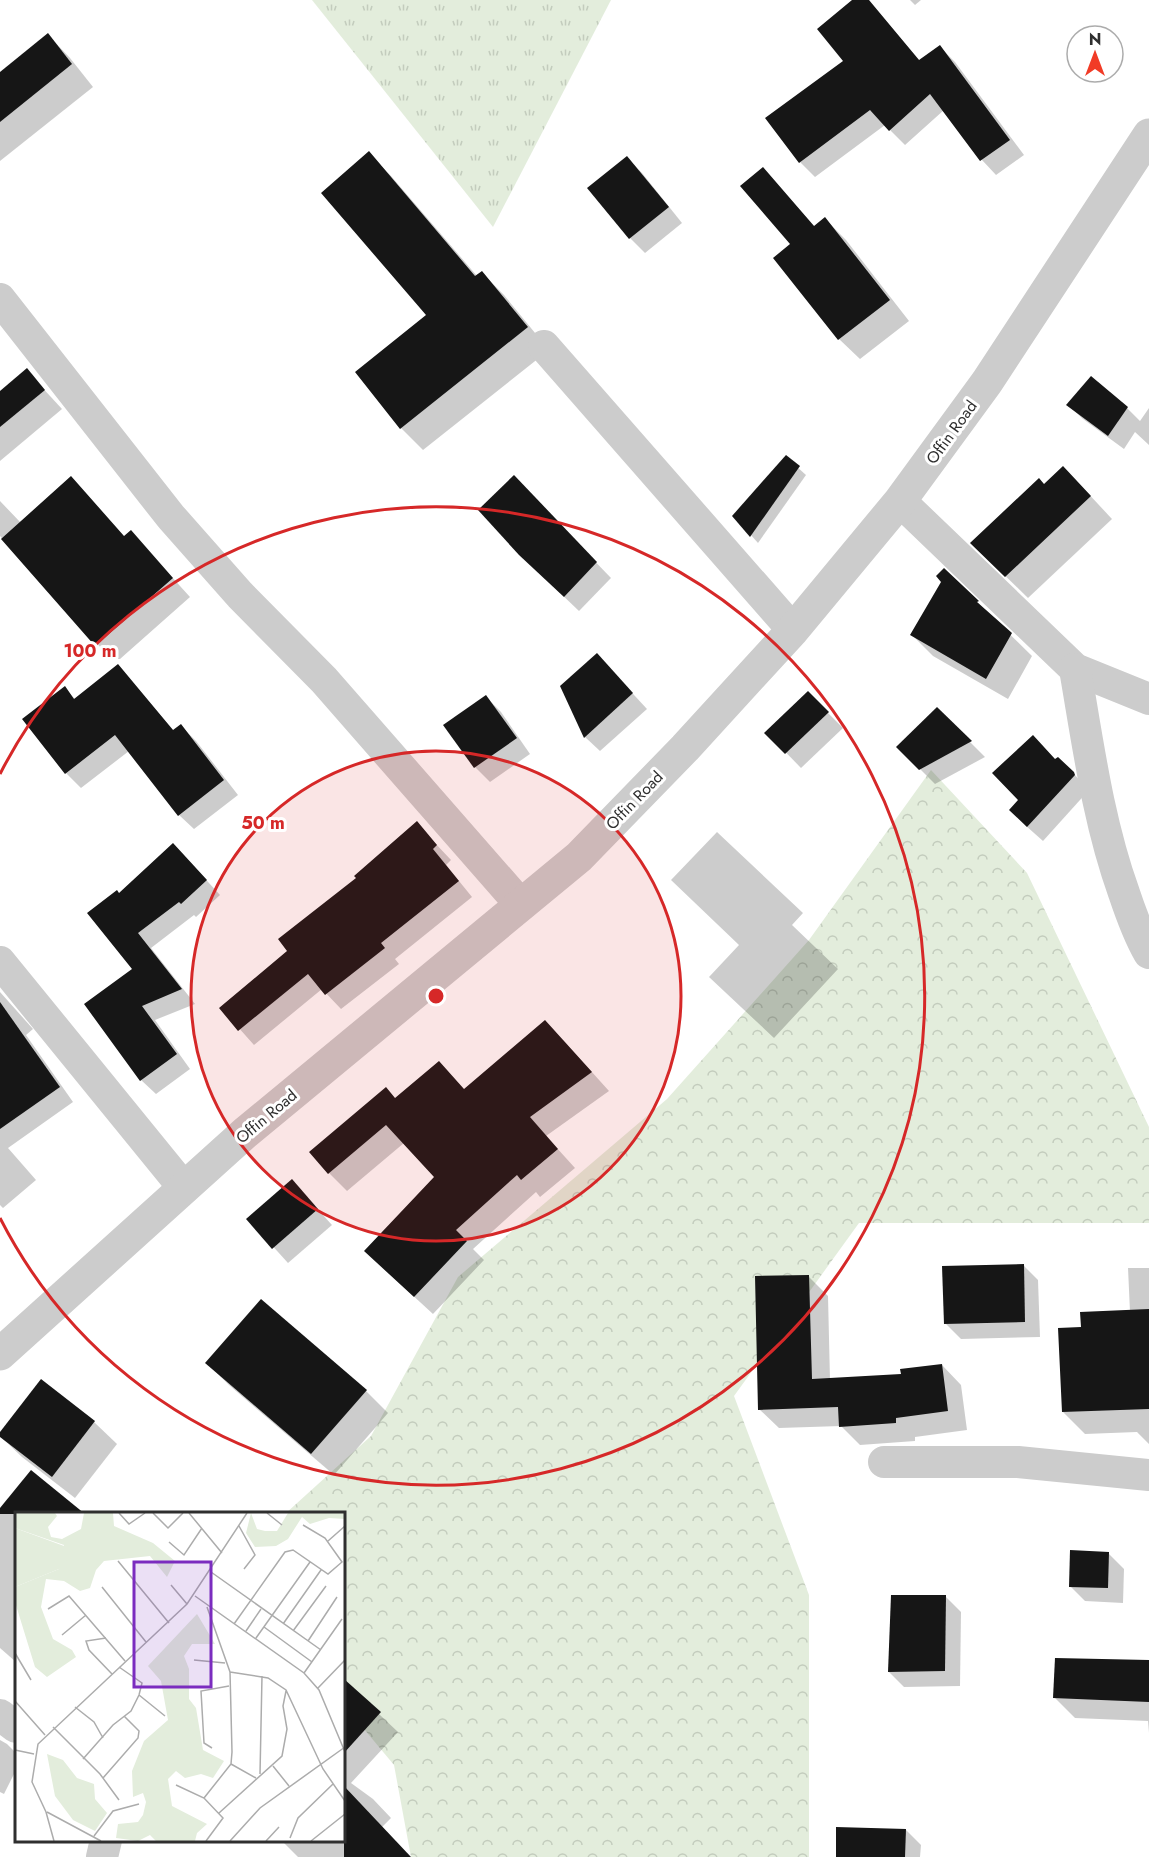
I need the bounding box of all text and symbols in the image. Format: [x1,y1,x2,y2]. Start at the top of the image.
north arrow [1065,24,1125,84]
text: N [1089,28,1101,51]
street label: Offin Road [920,396,982,469]
text: 100 m [63,638,117,664]
street label: Offin Road [600,766,668,835]
text: 50 m [241,810,285,836]
centre of rings [426,986,446,1006]
street label: Offin Road [231,1084,302,1149]
inset map [15,1512,345,1842]

